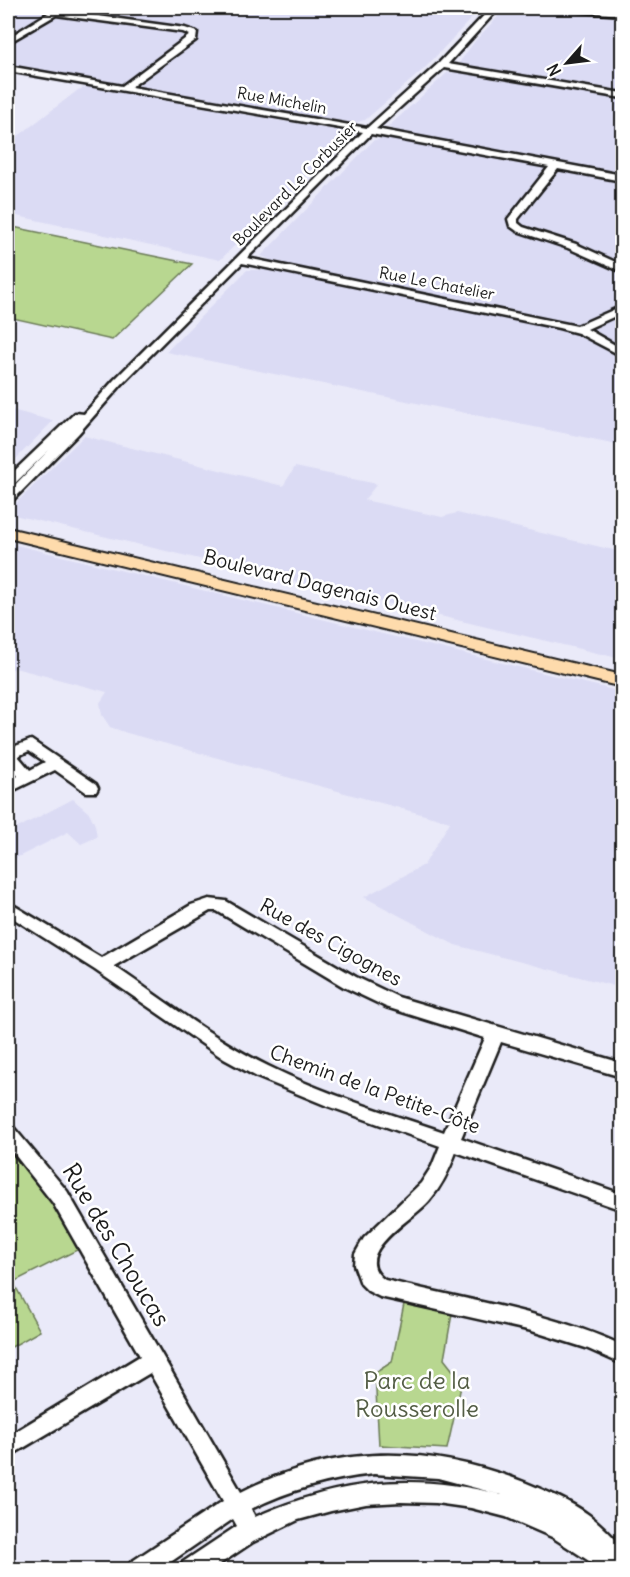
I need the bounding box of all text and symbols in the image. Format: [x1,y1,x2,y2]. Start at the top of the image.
north arrow [537,33,597,93]
text: N [542,60,565,80]
street label: Rue Michelin [236,82,328,118]
street label: Boulevard Le Corbusier [228,116,362,250]
street label: Rue Le Chatelier [377,262,497,304]
street label: Boulevard Dagenais Ouest [201,543,439,626]
street label: Rue des Cigognes [256,892,407,991]
street label: Chemin de la Petite-Côte [267,1039,484,1138]
street label: Rue des Choucas [56,1158,177,1331]
park label: Parc de la Rousserolle [355,1365,479,1423]

